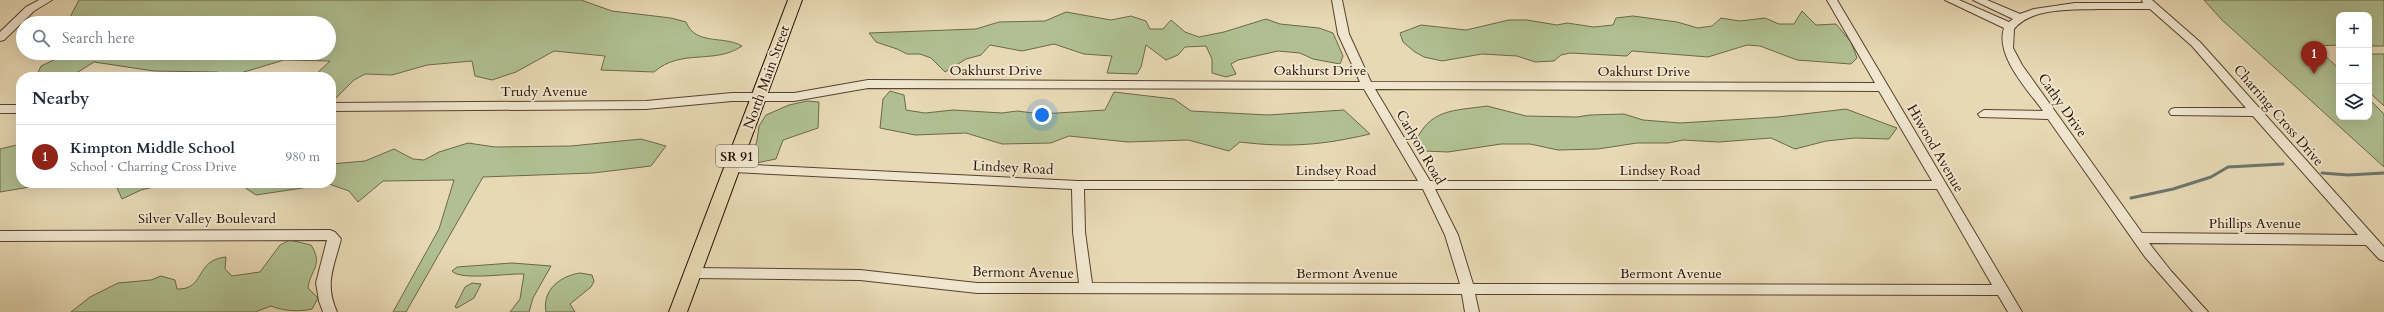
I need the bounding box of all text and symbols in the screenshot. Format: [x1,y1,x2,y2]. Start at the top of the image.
map controls [2336,12,2372,120]
button: + [2336,12,2372,48]
search box [16,16,336,60]
street label: North Main Street [739,22,794,132]
icon: search [30,27,52,49]
text: Search here [62,28,135,48]
pin: 1 [2301,41,2327,74]
button: − [2336,48,2372,84]
street label: Oakhurst Drive [950,61,1042,80]
street label: Oakhurst Drive [1274,61,1366,80]
street label: Charring Cross Drive [2229,61,2328,170]
street label: Oakhurst Drive [1598,62,1690,81]
street label: Cathy Drive [2034,70,2092,141]
street label: Trudy Avenue [500,82,588,101]
button: layers [2336,84,2372,120]
text: Nearby [32,87,89,110]
street label: Hiwood Avenue [1903,101,1968,196]
your location [1032,105,1052,125]
street label: Carlyon Road [1392,107,1450,188]
text: Kimpton Middle School [70,138,235,158]
road number: SR 91 [716,145,758,167]
text: 1 [42,148,48,166]
text: 980 m [286,148,320,166]
street label: Lindsey Road [972,156,1054,179]
text: School · Charring Cross Drive [70,158,237,176]
street label: Lindsey Road [1296,161,1377,180]
street label: Lindsey Road [1620,161,1701,180]
street label: Silver Valley Boulevard [138,209,277,228]
street label: Phillips Avenue [2209,214,2301,233]
street label: Bermont Avenue [972,262,1074,283]
street label: Bermont Avenue [1296,264,1398,283]
street label: Bermont Avenue [1620,264,1722,283]

